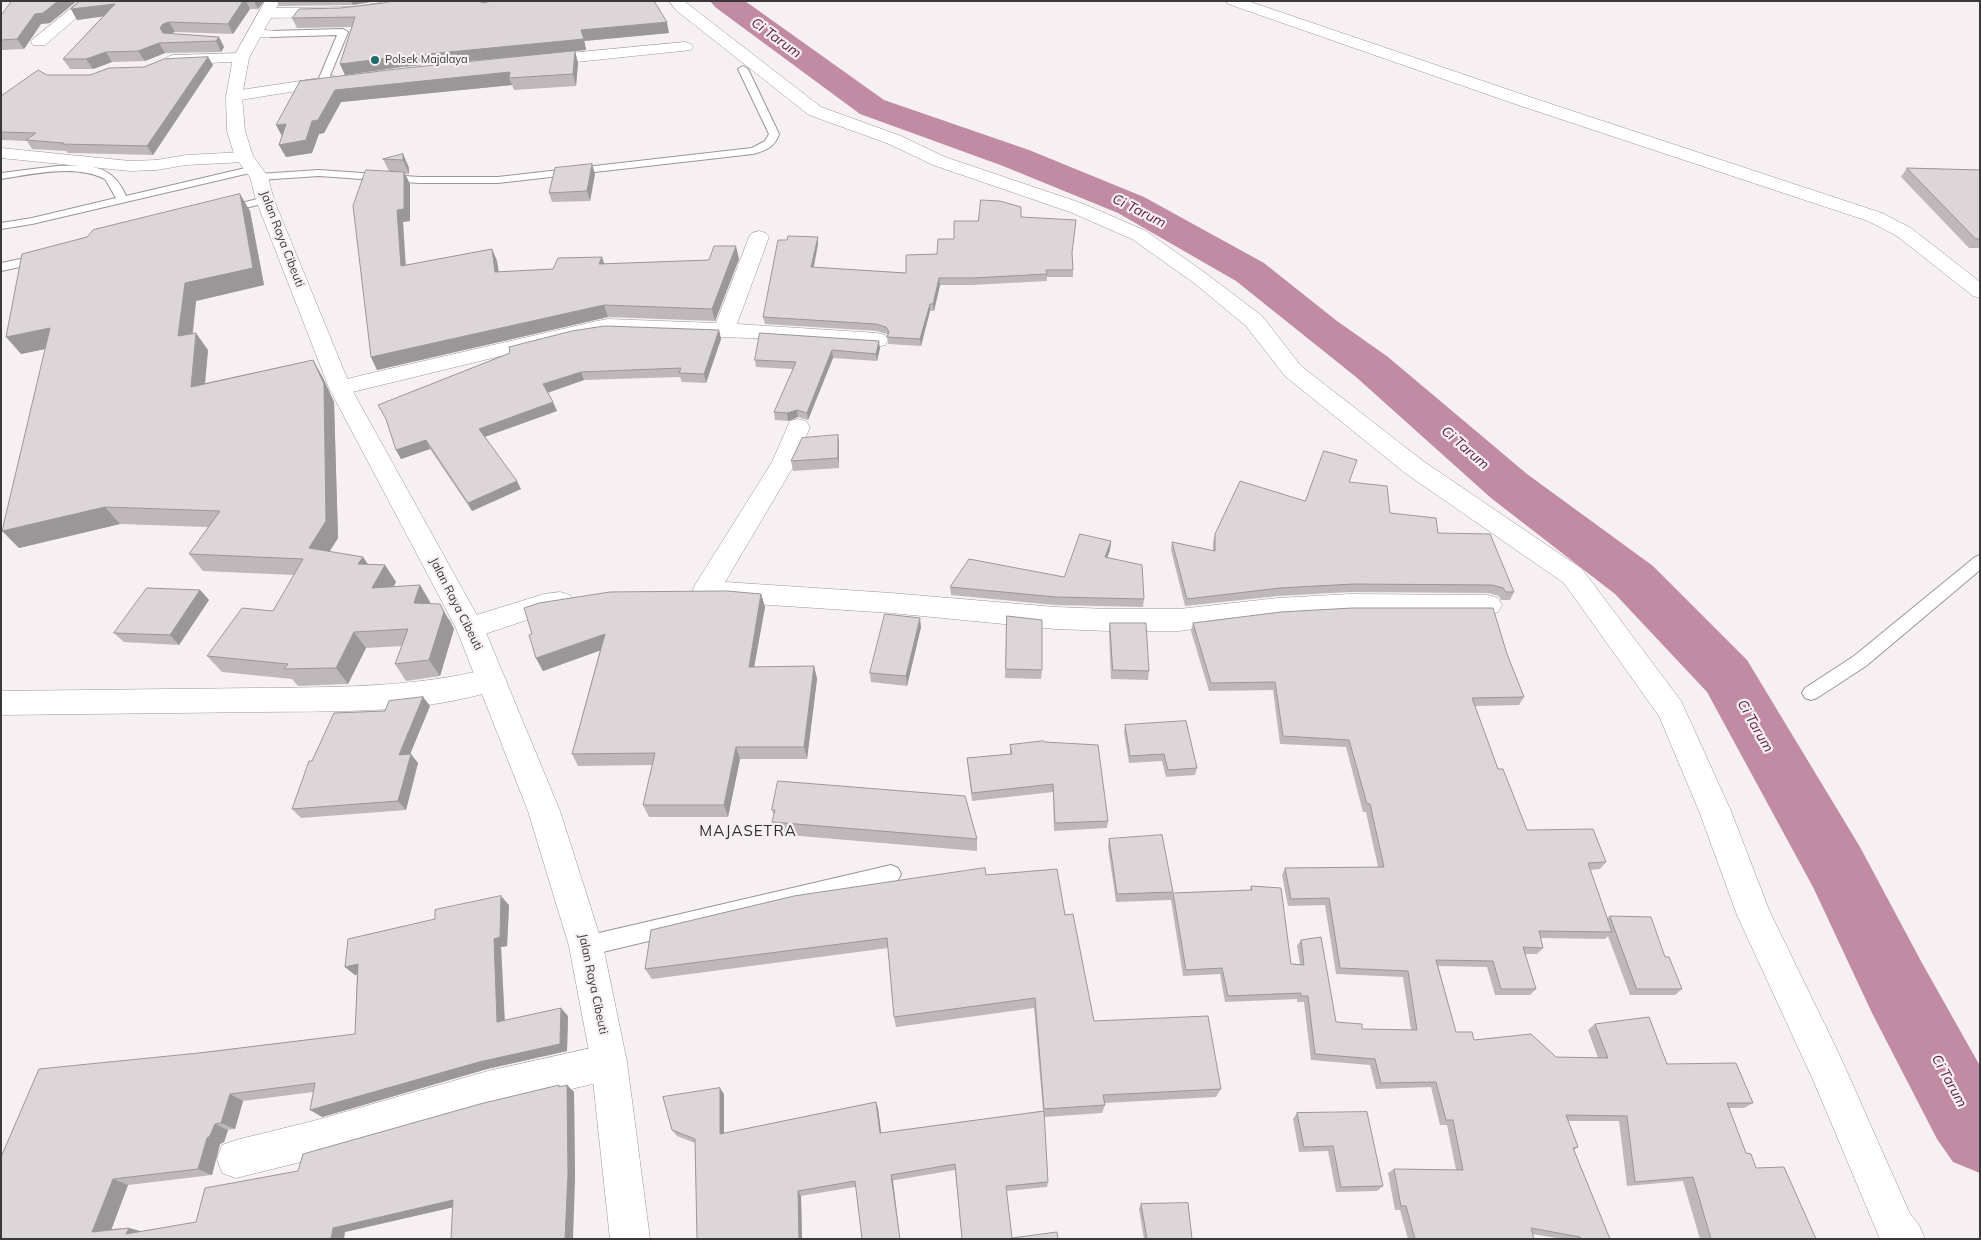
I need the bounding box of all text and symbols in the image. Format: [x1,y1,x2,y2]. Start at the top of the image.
water label: Ci Tarum [748,14,804,62]
place label: Polsek Majalaya [385,53,468,67]
marker: Polsek Majalaya [369,54,381,66]
street label: Jalan Raya Cibeuti [257,189,307,289]
water label: Ci Tarum [1109,190,1169,232]
water label: Ci Tarum [1438,423,1492,473]
street label: Jalan Raya Cibeuti [426,555,486,653]
water label: Ci Tarum [1733,697,1777,755]
district label: MAJASETRA [698,822,798,840]
street label: Jalan Raya Cibeuti [575,933,611,1035]
water label: Ci Tarum [1928,1052,1970,1110]

